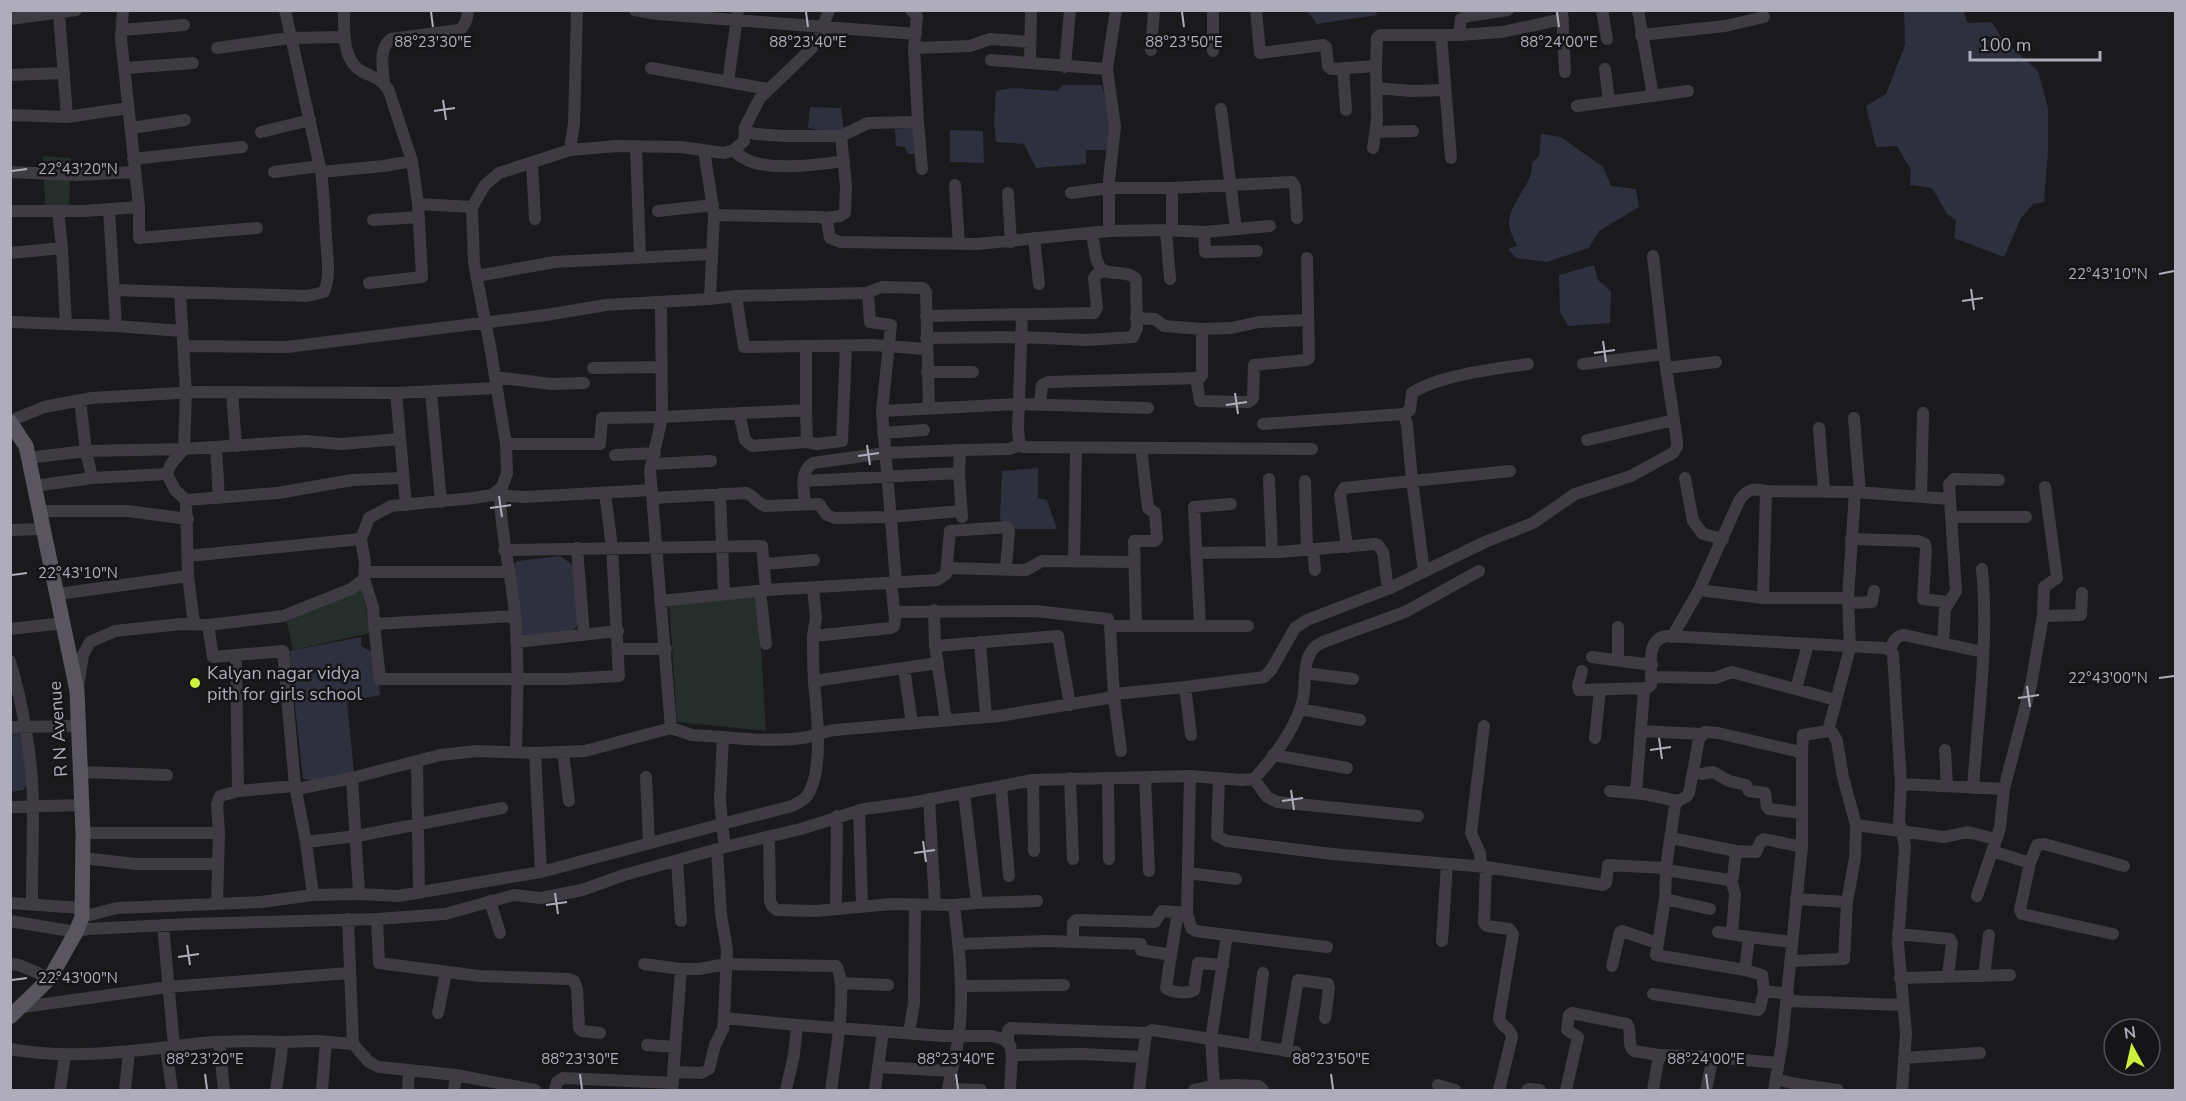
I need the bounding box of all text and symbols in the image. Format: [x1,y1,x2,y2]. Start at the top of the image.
scale bar [1970,24,2100,62]
text: 88°23'30"E [394,32,472,52]
text: 88°23'40"E [769,32,847,52]
text: 88°23'50"E [1145,32,1223,52]
text: 88°24'00"E [1520,32,1598,52]
text: 100 m [1979,33,2031,57]
text: 22°43'20"N [38,159,118,179]
text: 22°43'10"N [2068,264,2148,284]
text: 22°43'10"N [38,563,118,583]
place label: Kalyan nagar vidya pith for girls school [207,661,363,706]
text: 22°43'00"N [2068,668,2148,688]
marker: Kalyan nagar vidya pith for girls school [188,676,202,690]
street label: R N Avenue [43,680,73,778]
text: 22°43'00"N [38,968,118,988]
north arrow [2102,1017,2162,1077]
text: N [2123,1021,2138,1045]
text: 88°23'20"E [166,1049,244,1069]
text: 88°23'30"E [541,1049,619,1069]
text: 88°23'40"E [917,1049,995,1069]
text: 88°23'50"E [1292,1049,1370,1069]
text: 88°24'00"E [1667,1049,1745,1069]

